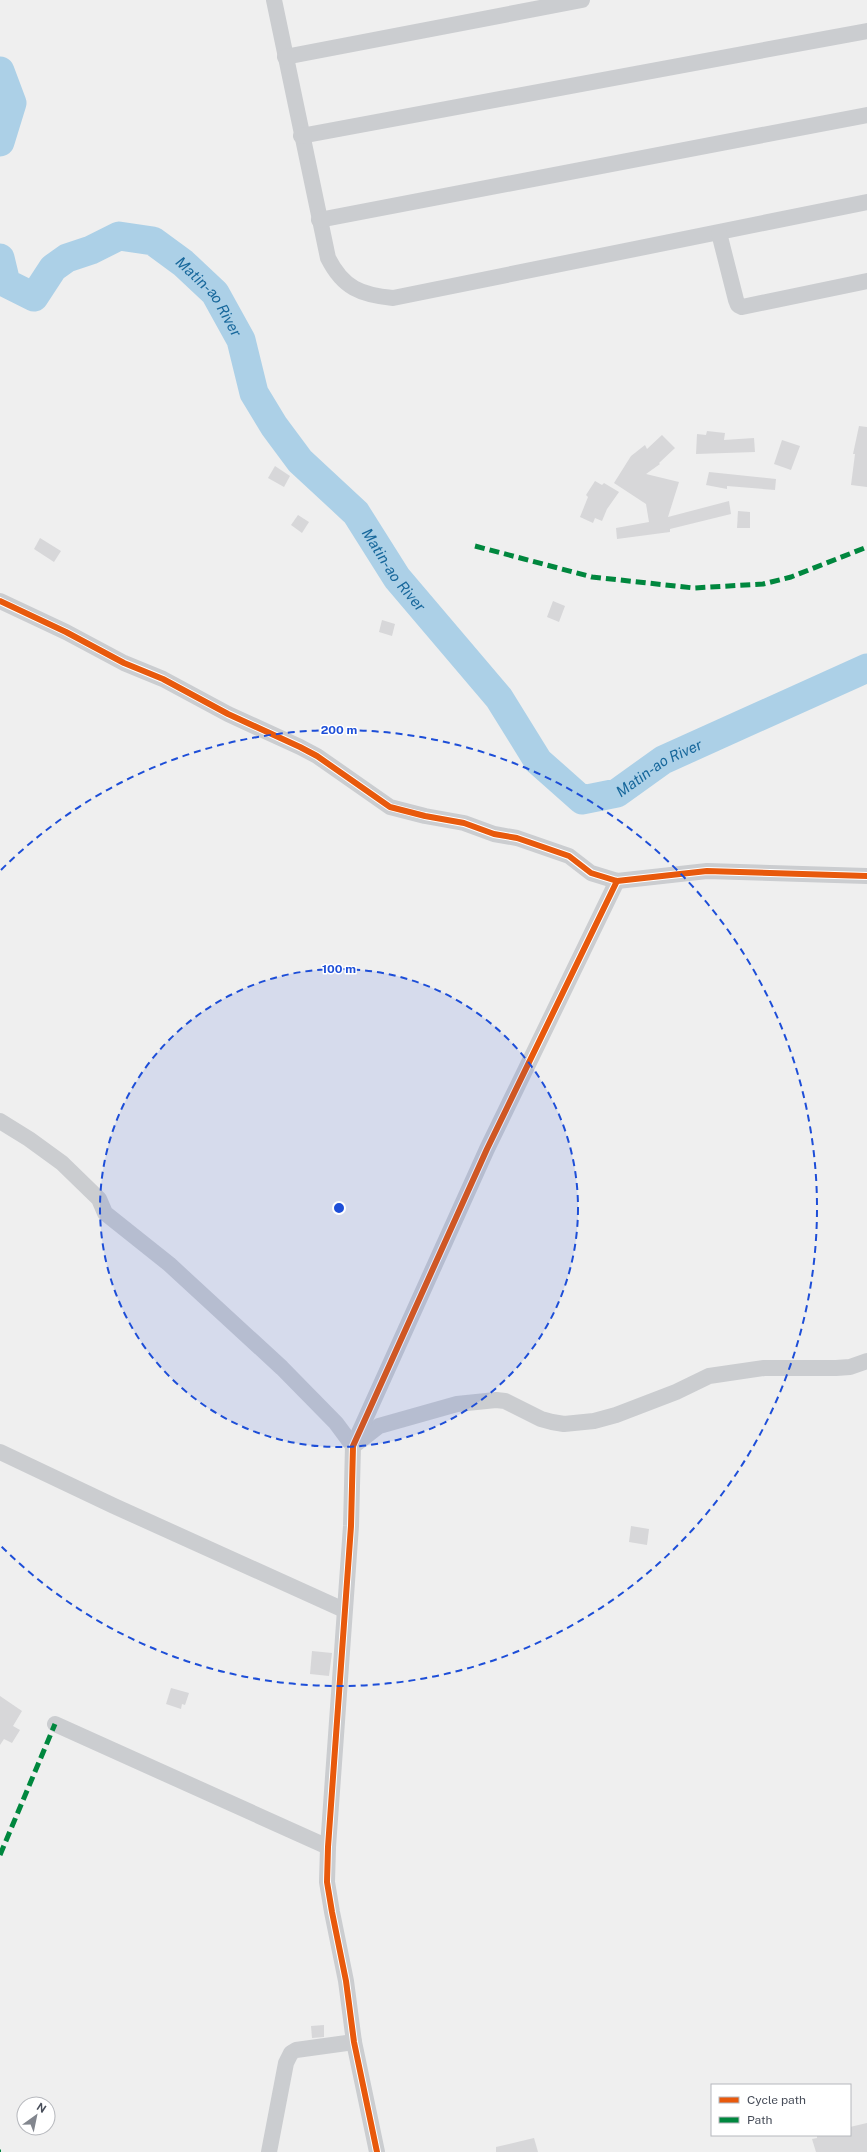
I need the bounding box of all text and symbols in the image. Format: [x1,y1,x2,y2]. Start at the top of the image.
water label: Matin-ao River [173,253,246,339]
water label: Matin-ao River [359,525,430,614]
text: 200 m [321,723,357,737]
water label: Matin-ao River [612,735,705,800]
text: 100 m [322,962,356,976]
centre of rings [332,1201,346,1215]
legend [711,2084,851,2136]
text: Cycle path [747,2093,806,2107]
north arrow [16,2096,56,2136]
text: N [35,2100,48,2115]
text: Path [747,2113,773,2127]

